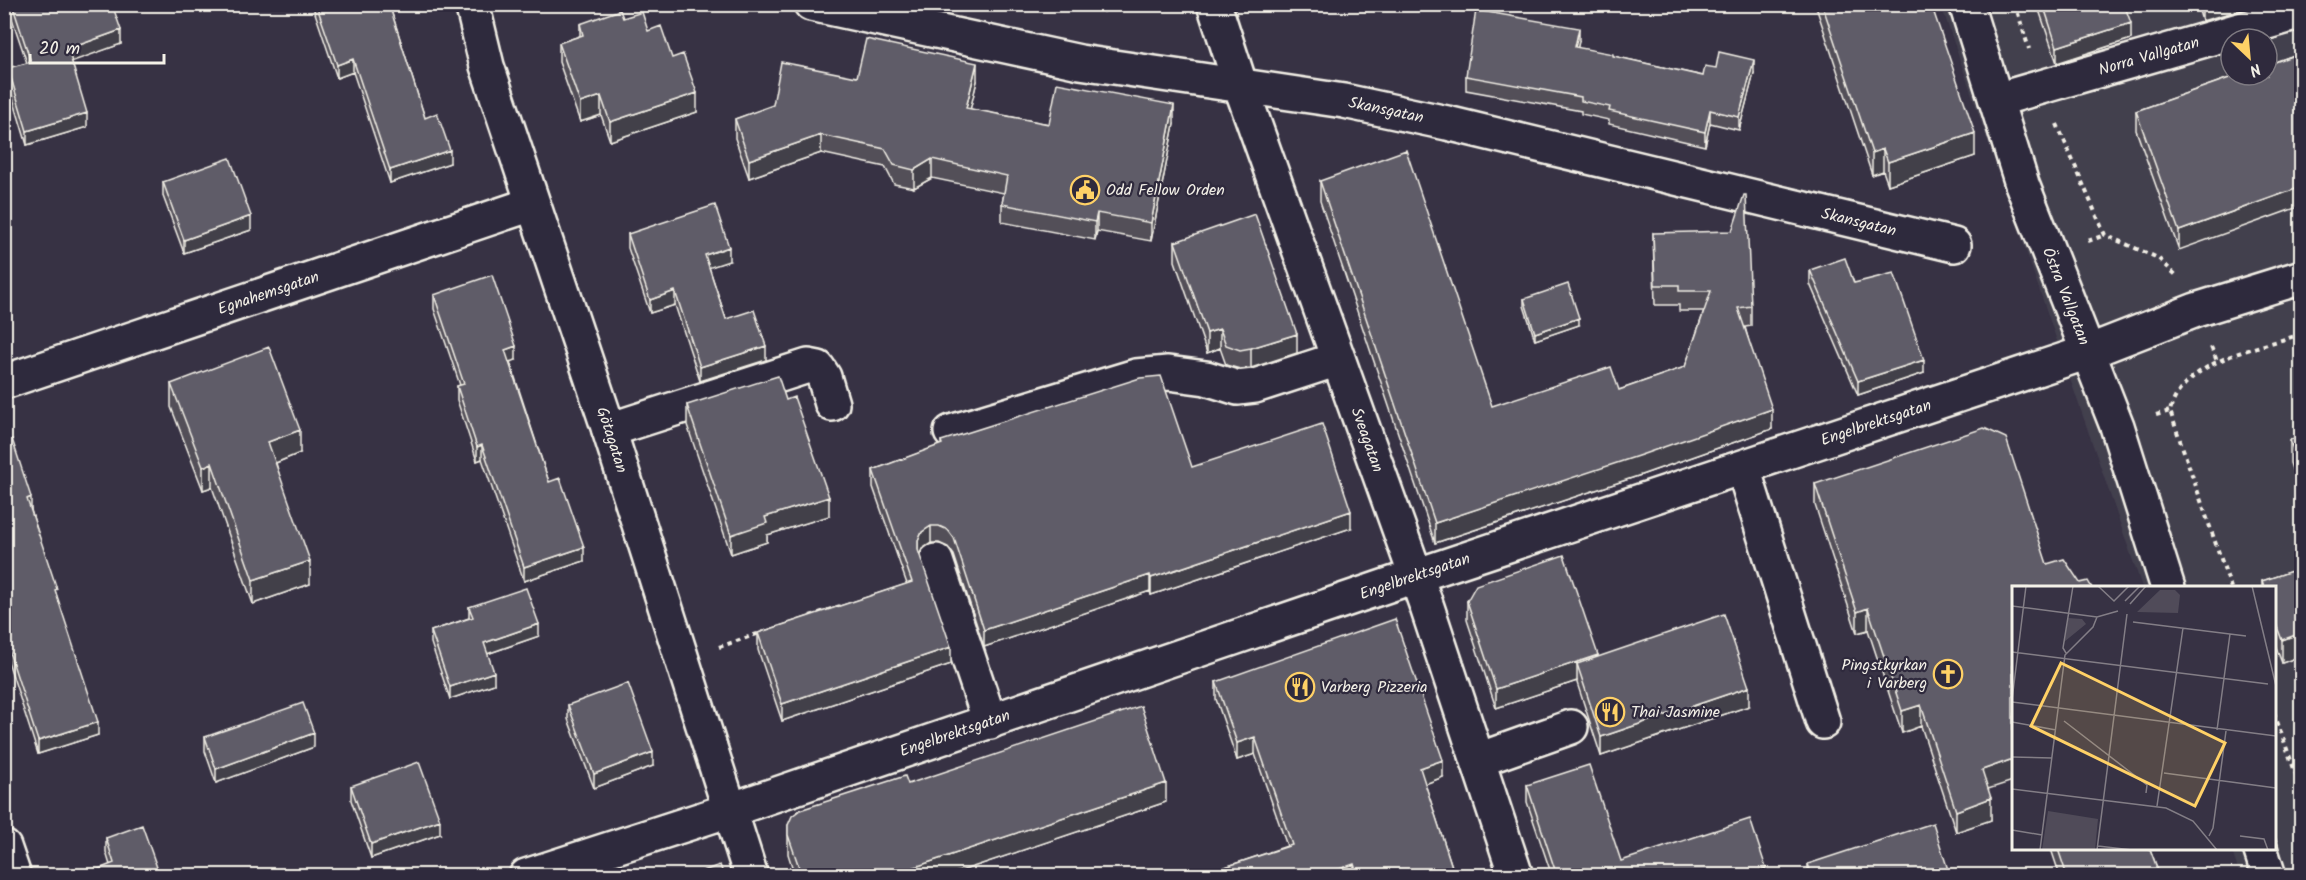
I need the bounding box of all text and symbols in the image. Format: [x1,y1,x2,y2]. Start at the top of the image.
scale bar [30,27,164,65]
north arrow [2219,27,2279,87]
street label: Norra Vallgatan [2095,30,2202,82]
text: 20 m [39,35,80,64]
text: N [2245,56,2265,83]
street label: Skansgatan [1346,90,1426,130]
public building icon: Odd Fellow Orden [1069,174,1101,206]
place label: Odd Fellow Orden [1106,178,1225,203]
street label: Skansgatan [1819,201,1899,243]
street label: Östra Vallgatan [2036,243,2097,349]
street label: Egnahemsgatan [214,264,322,322]
street label: Engelbrektsgatan [1817,393,1935,453]
street label: Götagatan [590,404,634,476]
street label: Sveagatan [1344,404,1390,476]
street label: Engelbrektsgatan [1356,546,1473,607]
inset map [2012,586,2276,850]
place label: Pingstkyrkan i Varberg [1842,653,1927,696]
church icon: Pingstkyrkan i Varberg [1932,658,1964,690]
restaurant icon: Varberg Pizzeria [1284,671,1316,703]
place label: Varberg Pizzeria [1321,675,1428,700]
restaurant icon: Thai Jasmine [1594,696,1626,728]
place label: Thai Jasmine [1631,700,1720,725]
street label: Engelbrektsgatan [896,703,1014,764]

